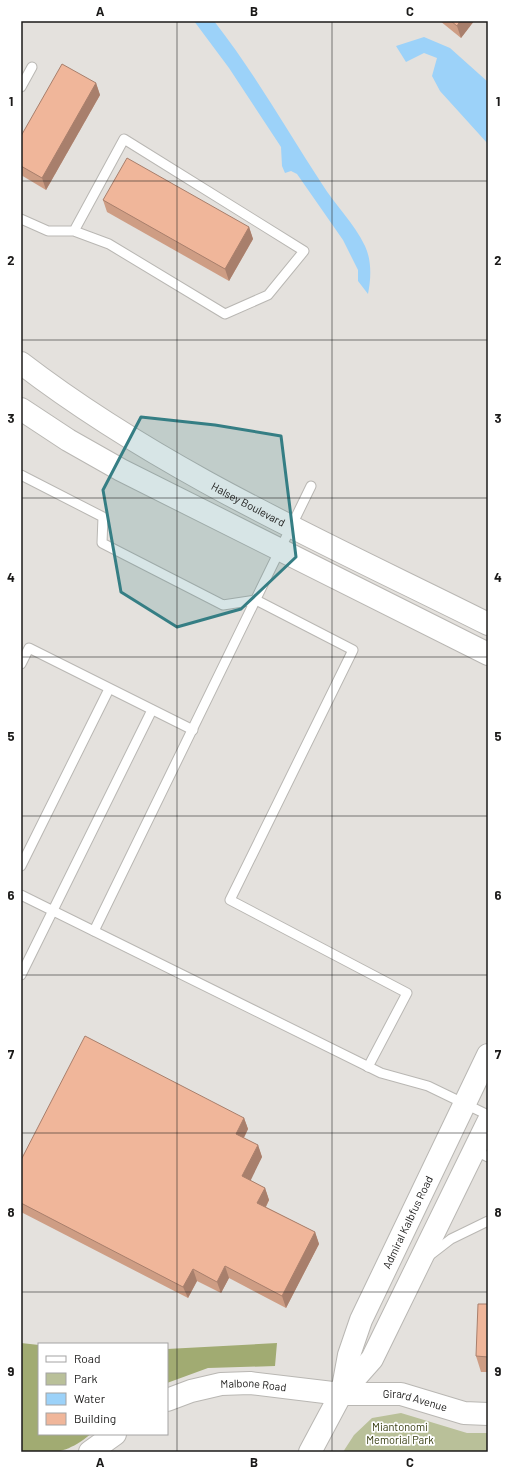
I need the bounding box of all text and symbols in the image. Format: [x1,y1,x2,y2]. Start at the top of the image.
text: A [96,3,105,19]
text: B [250,3,258,19]
text: C [406,3,414,19]
text: 1 [9,93,13,109]
text: 1 [496,93,500,109]
text: 2 [7,252,15,268]
text: 2 [494,252,502,268]
text: 3 [7,410,15,426]
text: 3 [494,410,502,426]
street label: Halsey Boulevard [209,479,288,529]
text: 4 [7,569,15,585]
text: 4 [494,569,502,585]
text: 5 [7,728,15,744]
text: 5 [494,728,502,744]
text: 6 [8,887,15,903]
text: 6 [495,887,502,903]
text: 7 [8,1046,15,1062]
text: 7 [495,1046,502,1062]
street label: Admiral Kalbfus Road [380,1174,435,1271]
text: 8 [7,1204,15,1220]
text: 8 [494,1204,502,1220]
legend [38,1343,168,1435]
text: Road [74,1351,101,1365]
text: 9 [8,1363,15,1379]
text: 9 [495,1363,502,1379]
text: Park [74,1371,98,1385]
street label: Malbone Road [220,1376,287,1393]
street label: Girard Avenue [383,1387,449,1414]
text: Water [74,1391,106,1405]
text: Building [74,1411,116,1425]
park label: Miantonomi Memorial Park [366,1420,434,1446]
text: A [96,1454,105,1470]
text: B [250,1454,258,1470]
text: C [406,1454,414,1470]

